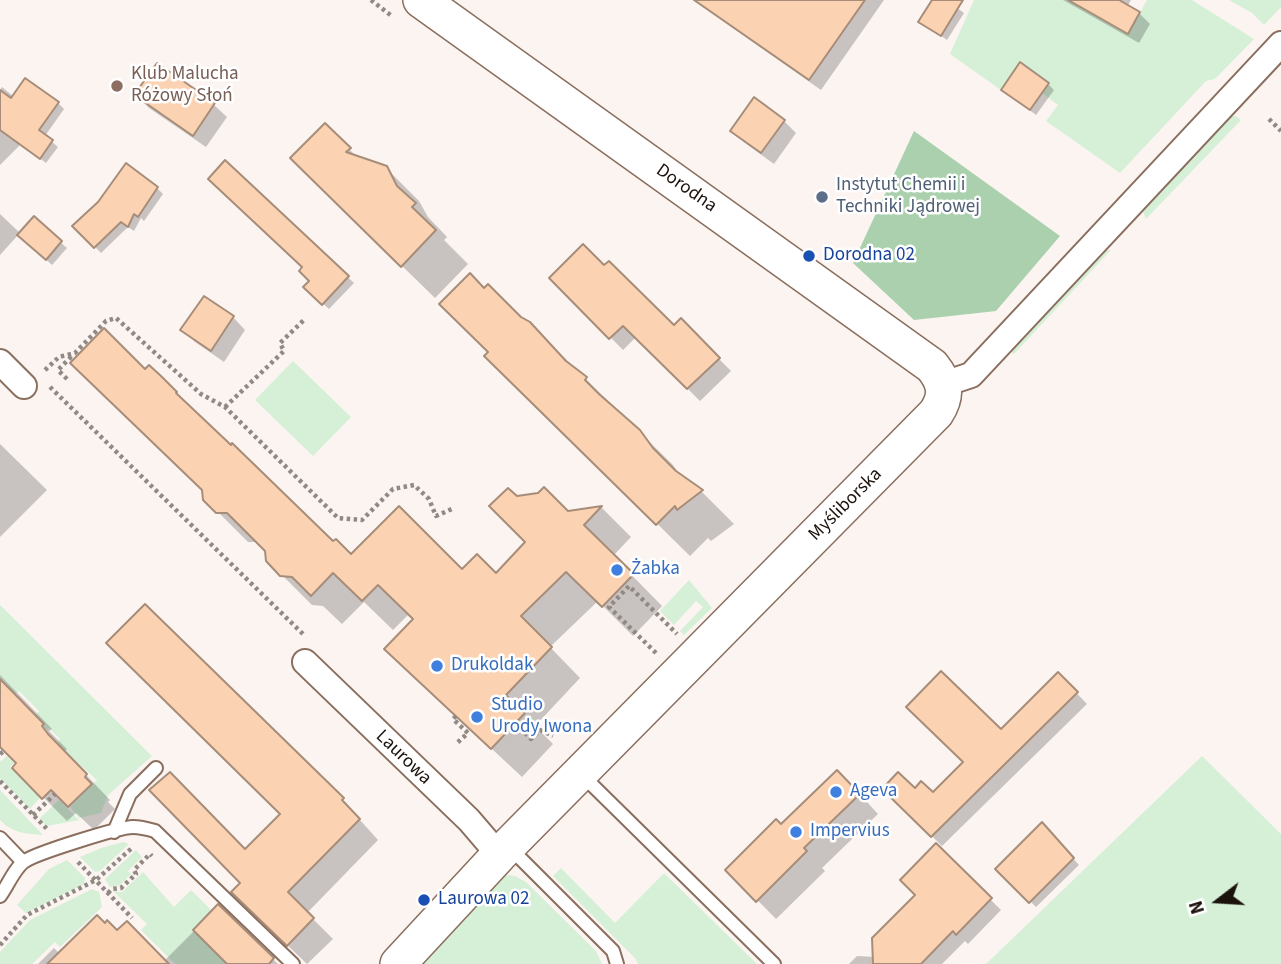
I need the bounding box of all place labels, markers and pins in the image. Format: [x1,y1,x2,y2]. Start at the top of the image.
place label: Klub Malucha Różowy Słoń [131,64,239,108]
marker: Klub Malucha Różowy Słoń [109,78,125,94]
place label: Instytut Chemii i Techniki Jądrowej [836,175,980,219]
marker: Instytut Chemii i Techniki Jądrowej [814,189,830,205]
place label: Dorodna 02 [823,245,915,267]
marker: Dorodna 02 [801,248,817,264]
place label: Żabka [631,559,680,581]
marker: Żabka [609,562,625,578]
place label: Drukoldak [451,655,533,677]
marker: Drukoldak [429,658,445,674]
place label: Studio Urody Iwona [491,695,592,739]
marker: Studio Urody Iwona [469,709,485,725]
place label: Ageva [850,781,897,803]
marker: Ageva [828,784,844,800]
place label: Impervius [810,821,890,843]
marker: Impervius [788,824,804,840]
place label: Laurowa 02 [438,889,530,911]
marker: Laurowa 02 [416,892,432,908]

